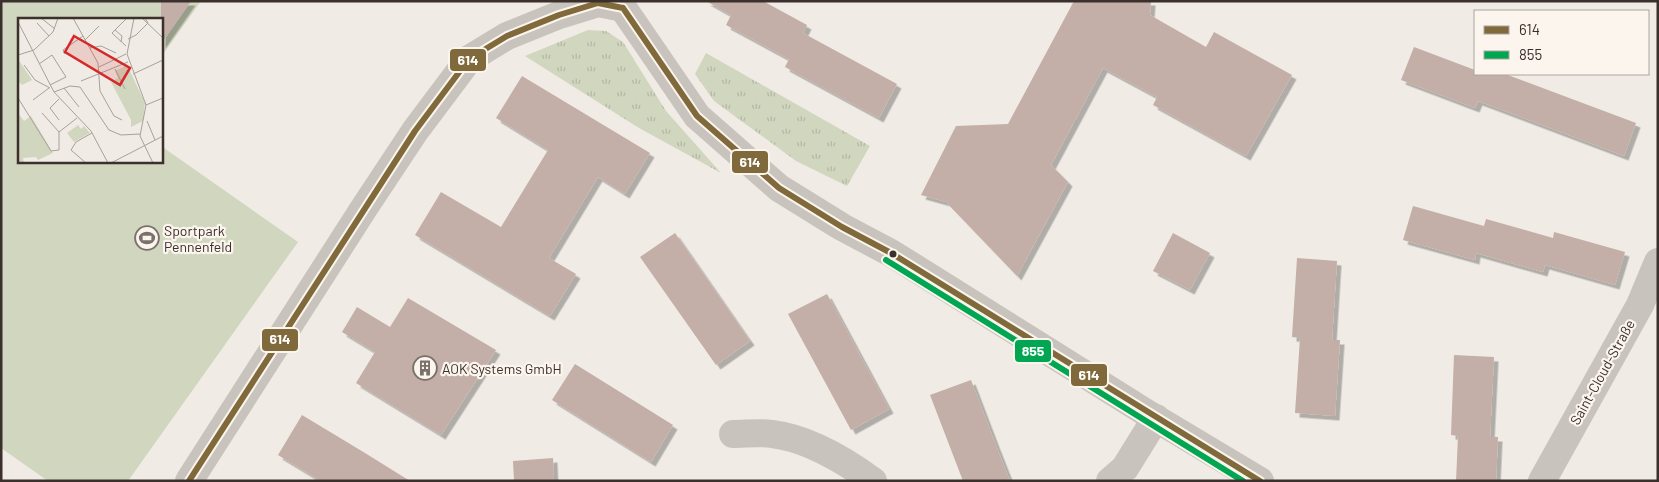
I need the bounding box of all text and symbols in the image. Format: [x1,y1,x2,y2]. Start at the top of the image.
legend [1474,10,1649,75]
inset map [18,18,162,162]
text: 614 [1519,20,1540,38]
text: 855 [1519,45,1542,63]
line badge: 614 [449,48,487,72]
text: 614 [458,51,478,68]
line badge: 614 [731,150,769,174]
text: 614 [740,153,760,170]
place label: Sportpark Pennenfeld [164,222,232,255]
sports icon: Sportpark Pennenfeld [134,225,160,251]
unlabelled marker [888,249,898,259]
street label: Saint-Cloud-Straße [1566,316,1638,428]
line badge: 614 [261,328,299,352]
text: 614 [270,330,290,347]
line badge: 855 [1014,339,1052,363]
text: 855 [1022,342,1045,359]
building icon: AOK Systems GmbH [412,355,438,381]
place label: AOK Systems GmbH [442,360,562,377]
line badge: 614 [1070,363,1108,387]
text: 614 [1079,366,1099,383]

